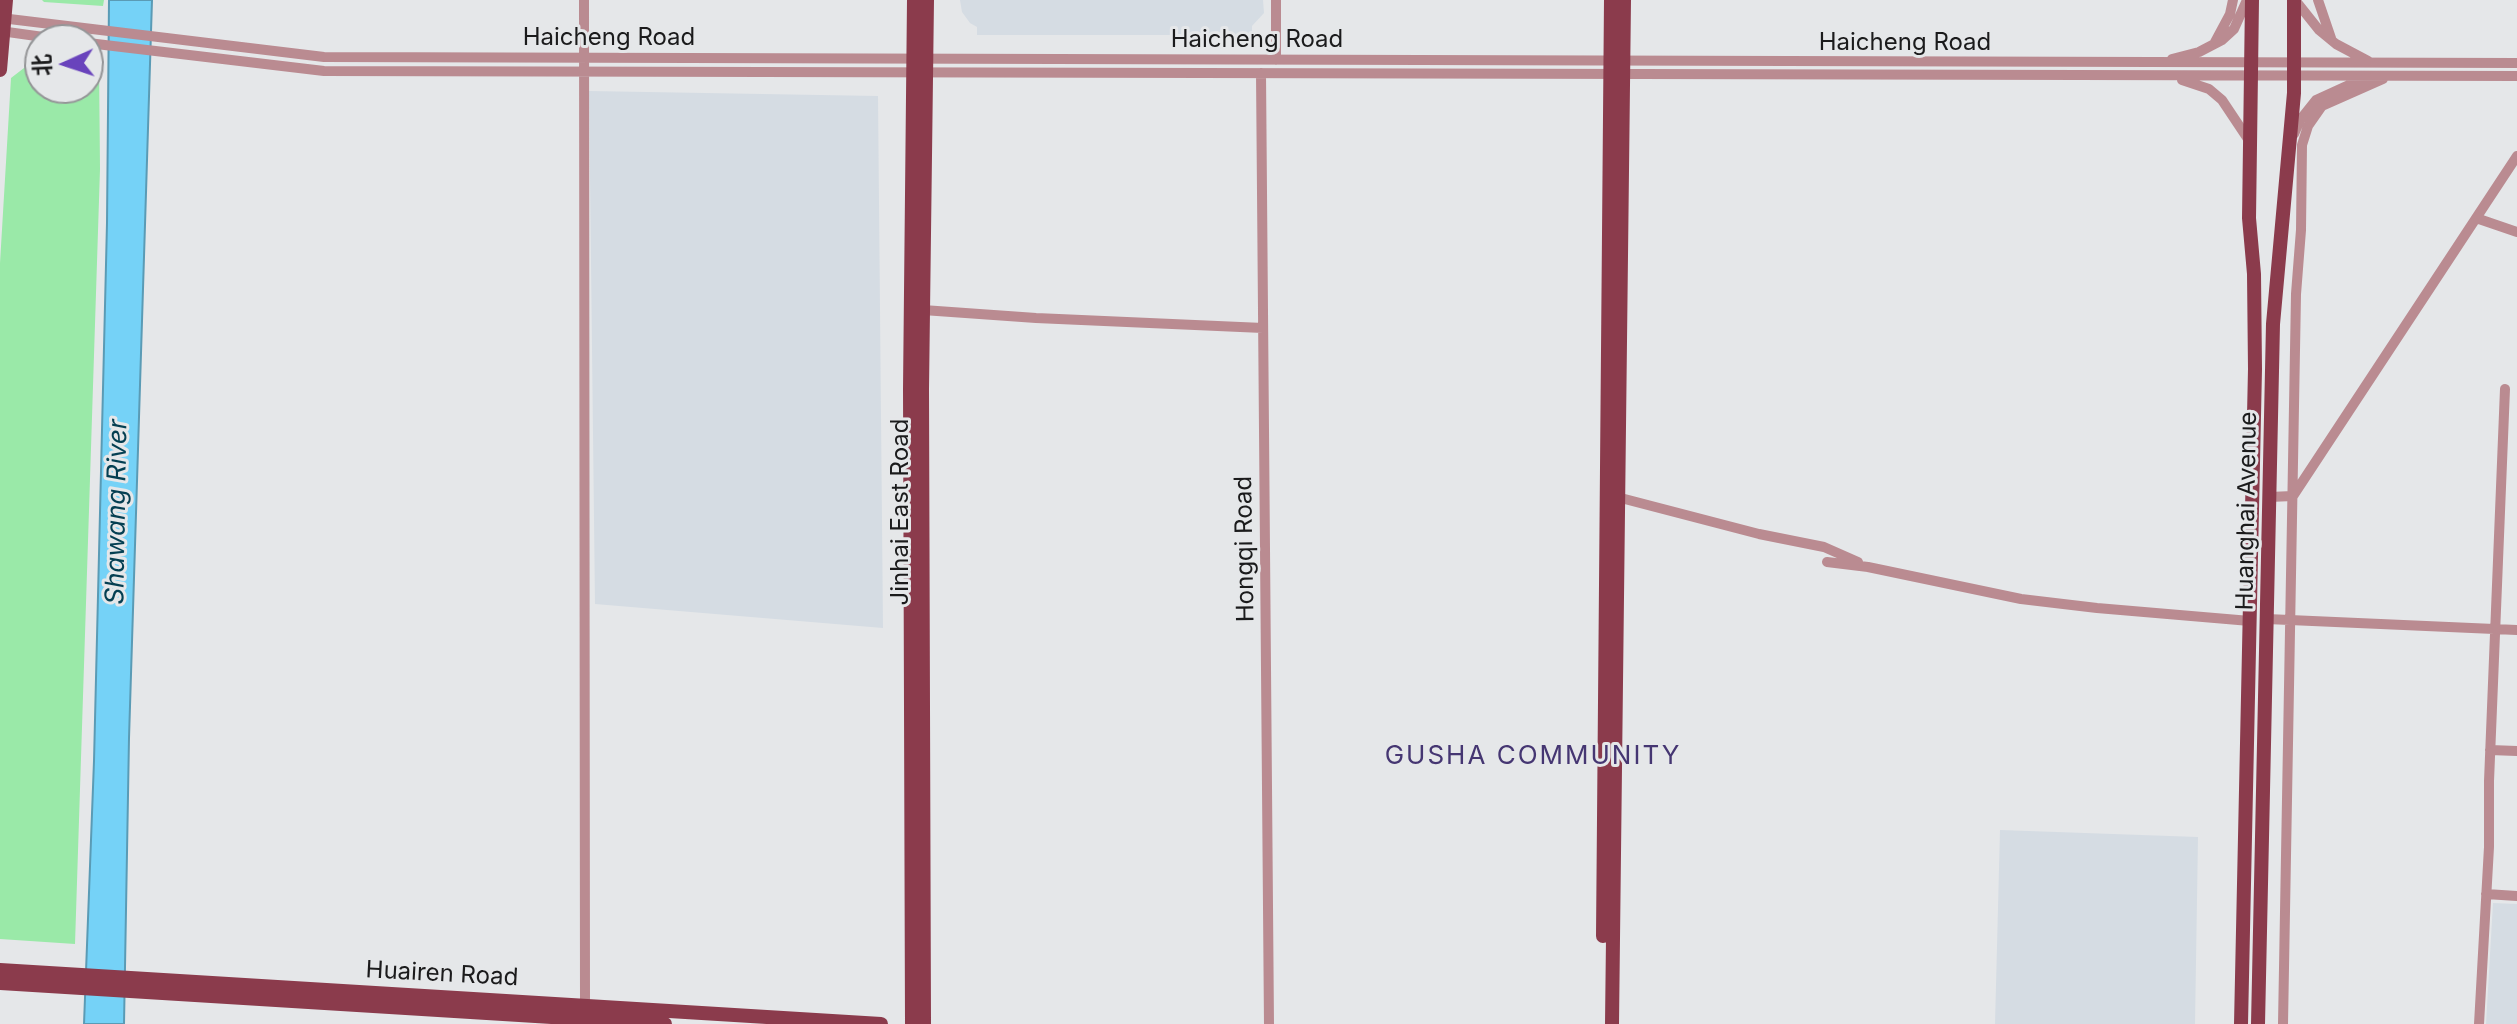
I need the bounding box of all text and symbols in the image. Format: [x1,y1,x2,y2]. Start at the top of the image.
north arrow [24,24,104,104]
street label: Haicheng Road [523,24,695,52]
street label: Haicheng Road [1171,26,1343,54]
street label: Haicheng Road [1819,29,1991,57]
text: 北 [28,53,56,77]
street label: Huanghai Avenue [2231,411,2263,611]
water label: Shawang River [100,419,134,605]
street label: Jinhai East Road [887,419,915,605]
street label: Hongqi Road [1229,476,1261,622]
district label: GUSHA COMMUNITY [1385,740,1681,772]
street label: Huairen Road [365,956,519,992]

